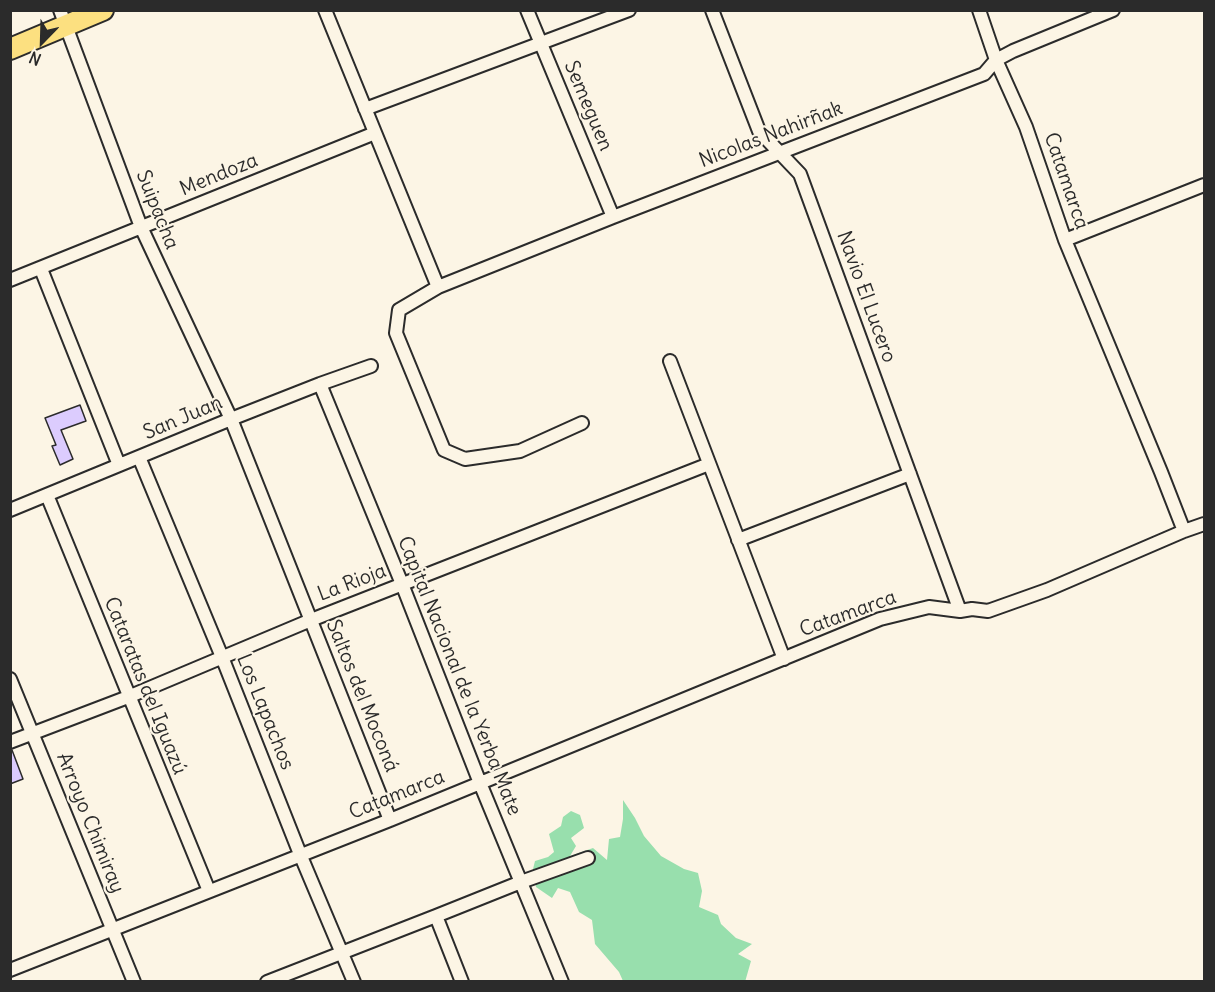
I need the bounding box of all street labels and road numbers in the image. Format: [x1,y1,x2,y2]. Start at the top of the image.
street label: Semeguen [558,57,618,155]
street label: Nicolas Nahirñak [696,97,846,173]
street label: Catamarca [1038,129,1094,233]
street label: Mendoza [176,148,262,202]
street label: Suipacha [130,167,184,253]
street label: Navio El Lucero [831,228,901,366]
street label: San Juan [140,391,226,445]
street label: Capital Nacional de la Yerba Mate [392,533,526,819]
street label: La Rioja [314,559,390,607]
street label: Catamarca [796,585,900,643]
street label: Cataratas del Iguazú [98,594,192,778]
street label: Saltos del Moconá [321,616,403,776]
street label: Los Lapachos [231,651,299,773]
street label: Arroyo Chimiray [51,749,129,897]
street label: Catamarca [346,765,448,825]

